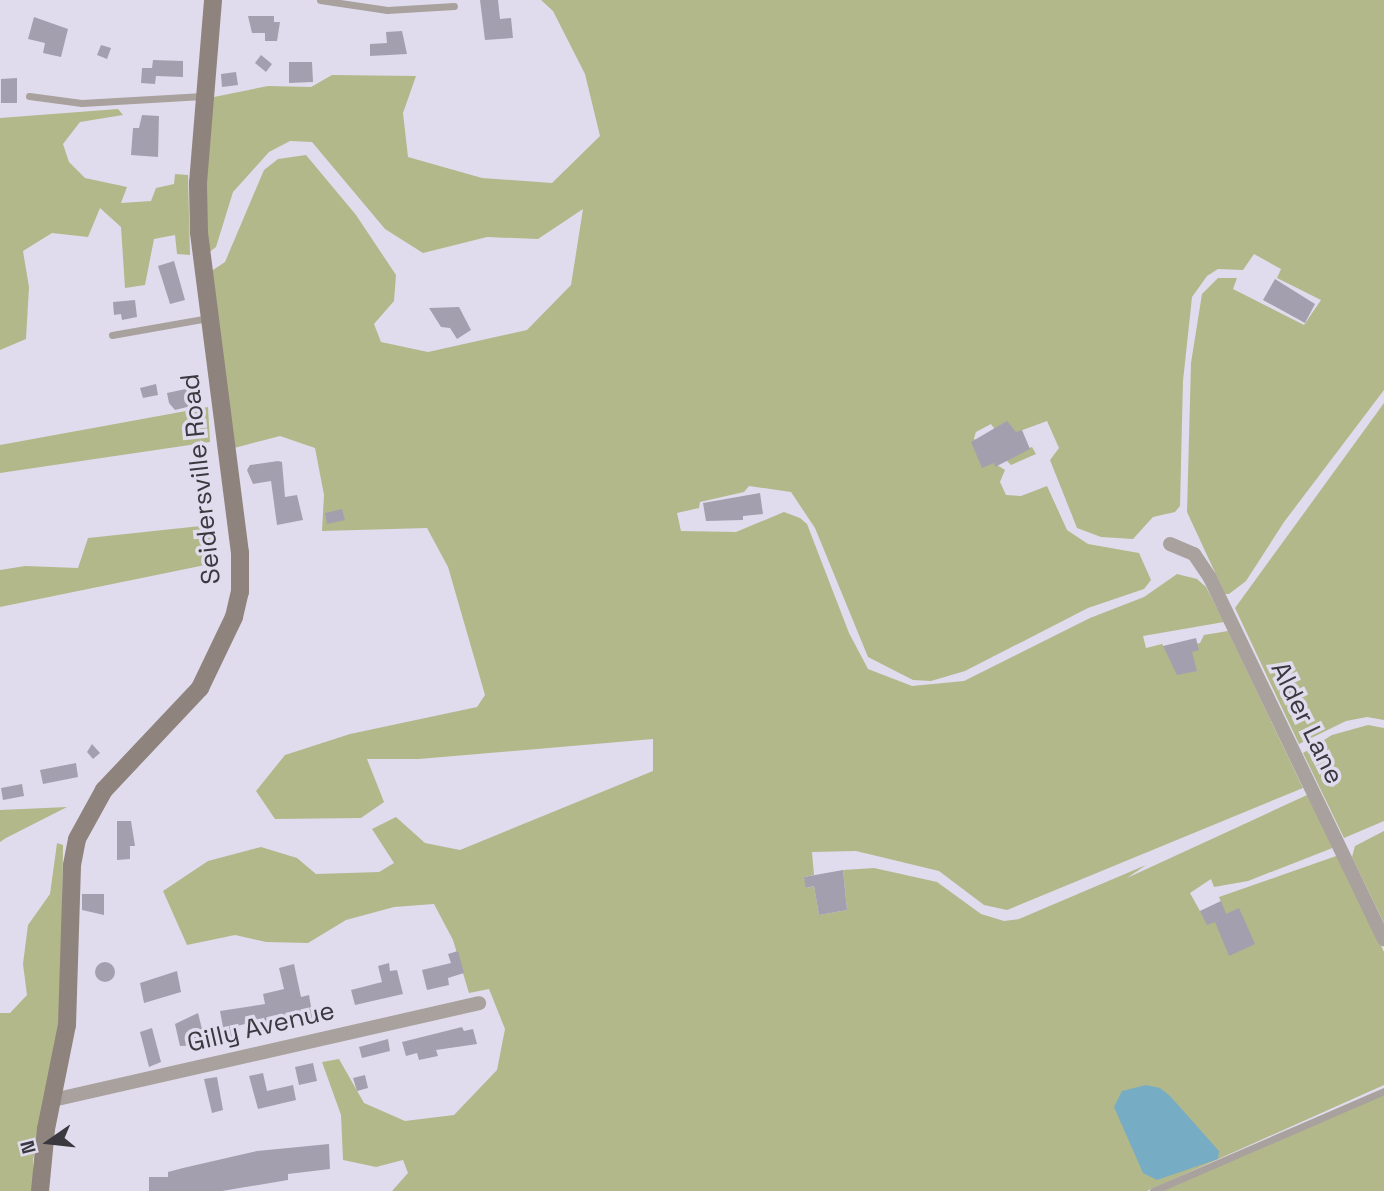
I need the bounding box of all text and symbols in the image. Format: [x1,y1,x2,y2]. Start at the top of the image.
street label: Seidersville Road [174,372,228,586]
street label: Alder Lane [1264,657,1350,789]
street label: Gilly Avenue [184,995,338,1059]
north arrow [14,1107,84,1177]
text: N [14,1138,42,1156]

